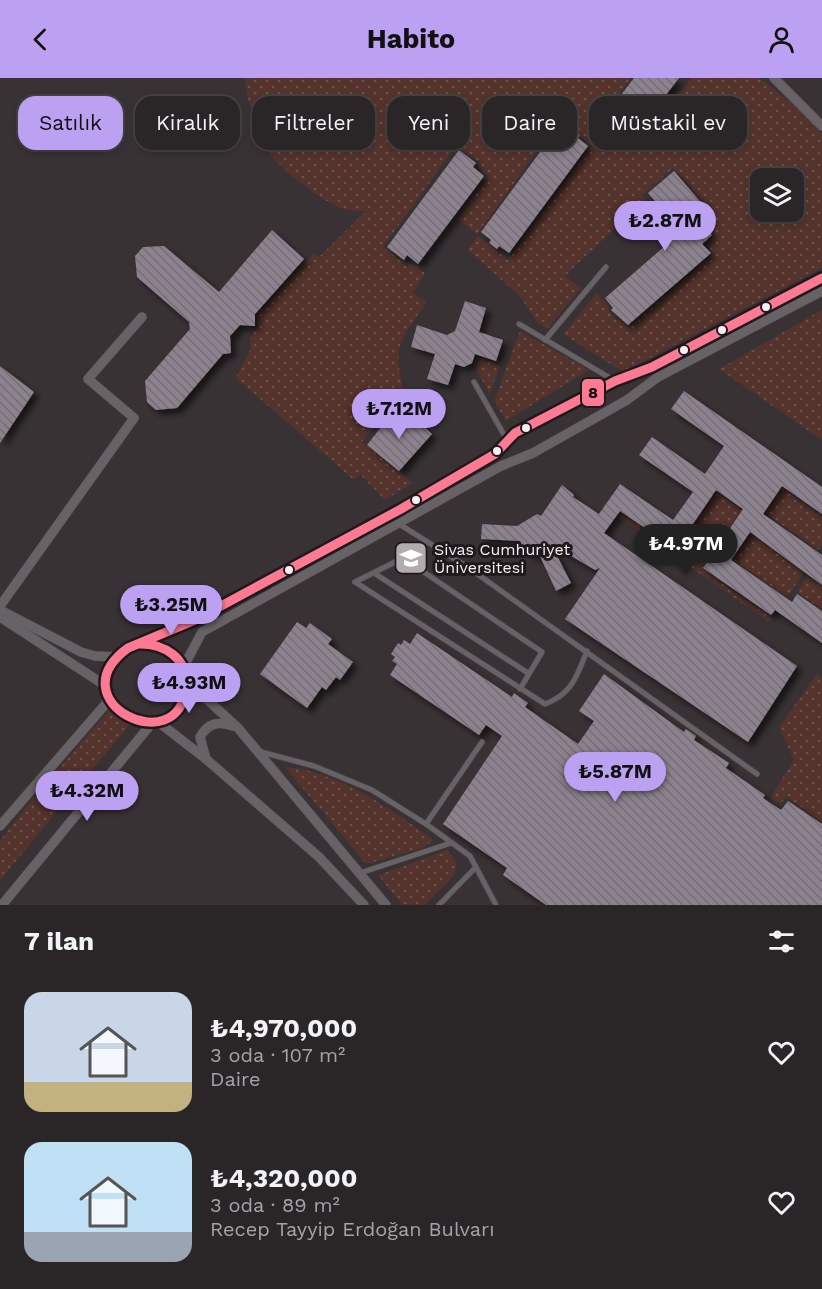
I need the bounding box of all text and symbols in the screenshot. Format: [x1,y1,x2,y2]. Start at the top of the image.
icon: back [24,23,57,56]
text: Habito [367,23,455,55]
icon: person [765,23,798,56]
chip: Satılık [18,96,123,150]
chip: Kiralık [135,96,240,150]
chip: Filtreler [252,96,375,150]
chip: Yeni [387,96,470,150]
chip: Daire [482,96,577,150]
chip: Müstakil ev [589,96,747,150]
map controls [750,168,804,222]
button: layers [750,168,804,222]
pin: ₺2.87M [616,201,714,252]
text: ₺2.87M [628,208,702,232]
unlabelled marker [760,301,772,313]
unlabelled marker [716,324,728,336]
unlabelled marker [678,344,690,356]
line badge: 8 [581,378,605,407]
text: 8 [588,383,598,402]
pin: ₺7.12M [350,389,448,440]
text: ₺7.12M [366,396,432,420]
unlabelled marker [520,422,532,434]
unlabelled marker [491,445,503,457]
unlabelled marker [410,494,422,506]
pin: ₺4.97M [637,524,735,575]
text: ₺4.97M [649,531,723,555]
school or university icon: Sivas Cumhuriyet Üniversitesi [393,540,429,576]
place label: Sivas Cumhuriyet Üniversitesi [434,540,570,577]
unlabelled marker [283,564,295,576]
pin: ₺3.25M [122,585,220,636]
text: ₺3.25M [134,592,208,616]
pin: ₺4.93M [140,663,238,714]
text: ₺4.93M [151,670,227,694]
pin: ₺5.87M [566,752,664,803]
text: ₺5.87M [578,759,652,783]
pin: ₺4.32M [38,771,136,822]
text: ₺4.32M [50,778,124,802]
icon: filters [765,925,798,958]
text: 7 ilan [24,926,94,956]
text: ₺4,970,000 [210,1013,357,1043]
icon: home [72,1016,144,1088]
icon: heart [765,1036,798,1069]
text: 3 oda · 107 m² [210,1043,345,1067]
text: Daire [210,1067,260,1091]
text: ₺4,320,000 [210,1163,358,1193]
icon: home [72,1166,144,1238]
icon: heart [765,1186,798,1219]
text: 3 oda · 89 m² [210,1193,340,1217]
text: Recep Tayyip Erdoğan Bulvarı [210,1217,495,1241]

